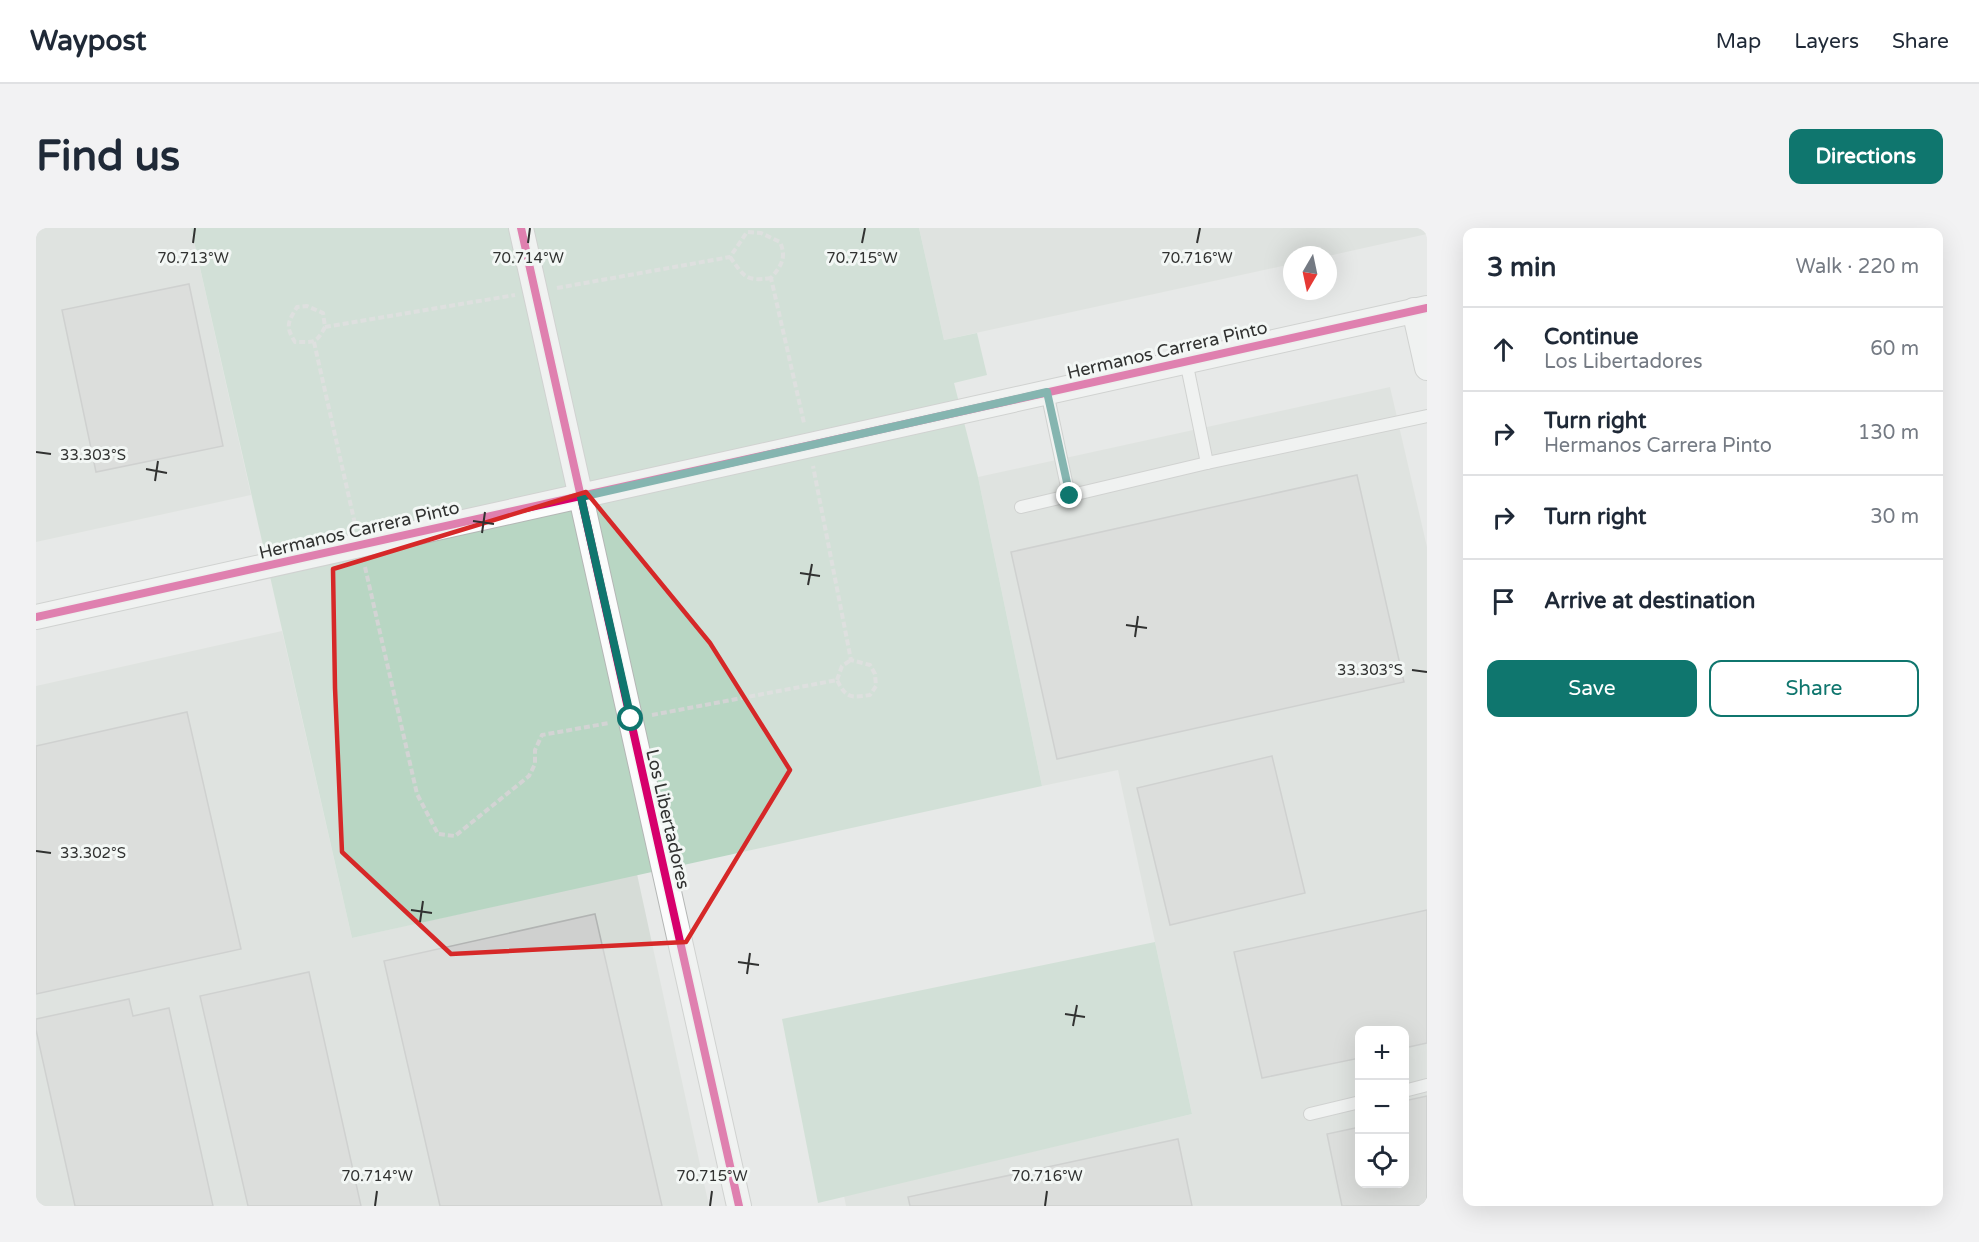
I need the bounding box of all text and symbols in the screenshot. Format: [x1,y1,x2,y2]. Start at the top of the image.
text: Waypost [30,24,146,58]
text: Map [1716,29,1761,54]
text: Layers [1794,29,1859,54]
text: Share [1892,29,1949,54]
button: Directions [1789,129,1943,184]
text: Find us [36,131,180,182]
north arrow [1283,246,1337,300]
text: 70.713°W [157,249,229,267]
text: 70.714°W [492,249,564,267]
text: 70.715°W [826,249,898,267]
text: 70.716°W [1161,249,1233,267]
text: 3 min [1487,252,1556,283]
text: Walk · 220 m [1796,255,1919,279]
street label: Hermanos Carrera Pinto [1065,316,1269,384]
text: Continue [1544,324,1639,350]
icon: ahead [1487,333,1520,366]
text: 60 m [1870,337,1919,361]
text: Los Libertadores [1544,350,1703,374]
text: Turn right [1544,408,1646,434]
icon: right [1487,417,1520,450]
text: 130 m [1858,421,1919,445]
text: Hermanos Carrera Pinto [1544,434,1772,458]
text: 33.303°S [60,446,126,464]
route end [1056,482,1082,508]
street label: Hermanos Carrera Pinto [257,496,461,564]
icon: right [1487,501,1520,534]
text: Turn right [1544,504,1646,530]
text: 30 m [1870,505,1919,529]
icon: arrive [1487,585,1520,618]
text: Arrive at destination [1544,588,1755,614]
button: Save [1487,660,1697,717]
button: Share [1709,660,1919,717]
text: 33.303°S [1337,661,1403,679]
route start [617,705,643,731]
street label: Los Libertadores [641,747,695,891]
text: 33.302°S [60,844,126,862]
map controls [1355,1026,1409,1188]
button: + [1355,1026,1409,1080]
button: − [1355,1080,1409,1134]
button: locate [1355,1134,1409,1188]
text: 70.714°W [341,1167,413,1185]
text: 70.715°W [676,1167,748,1185]
text: 70.716°W [1011,1167,1083,1185]

